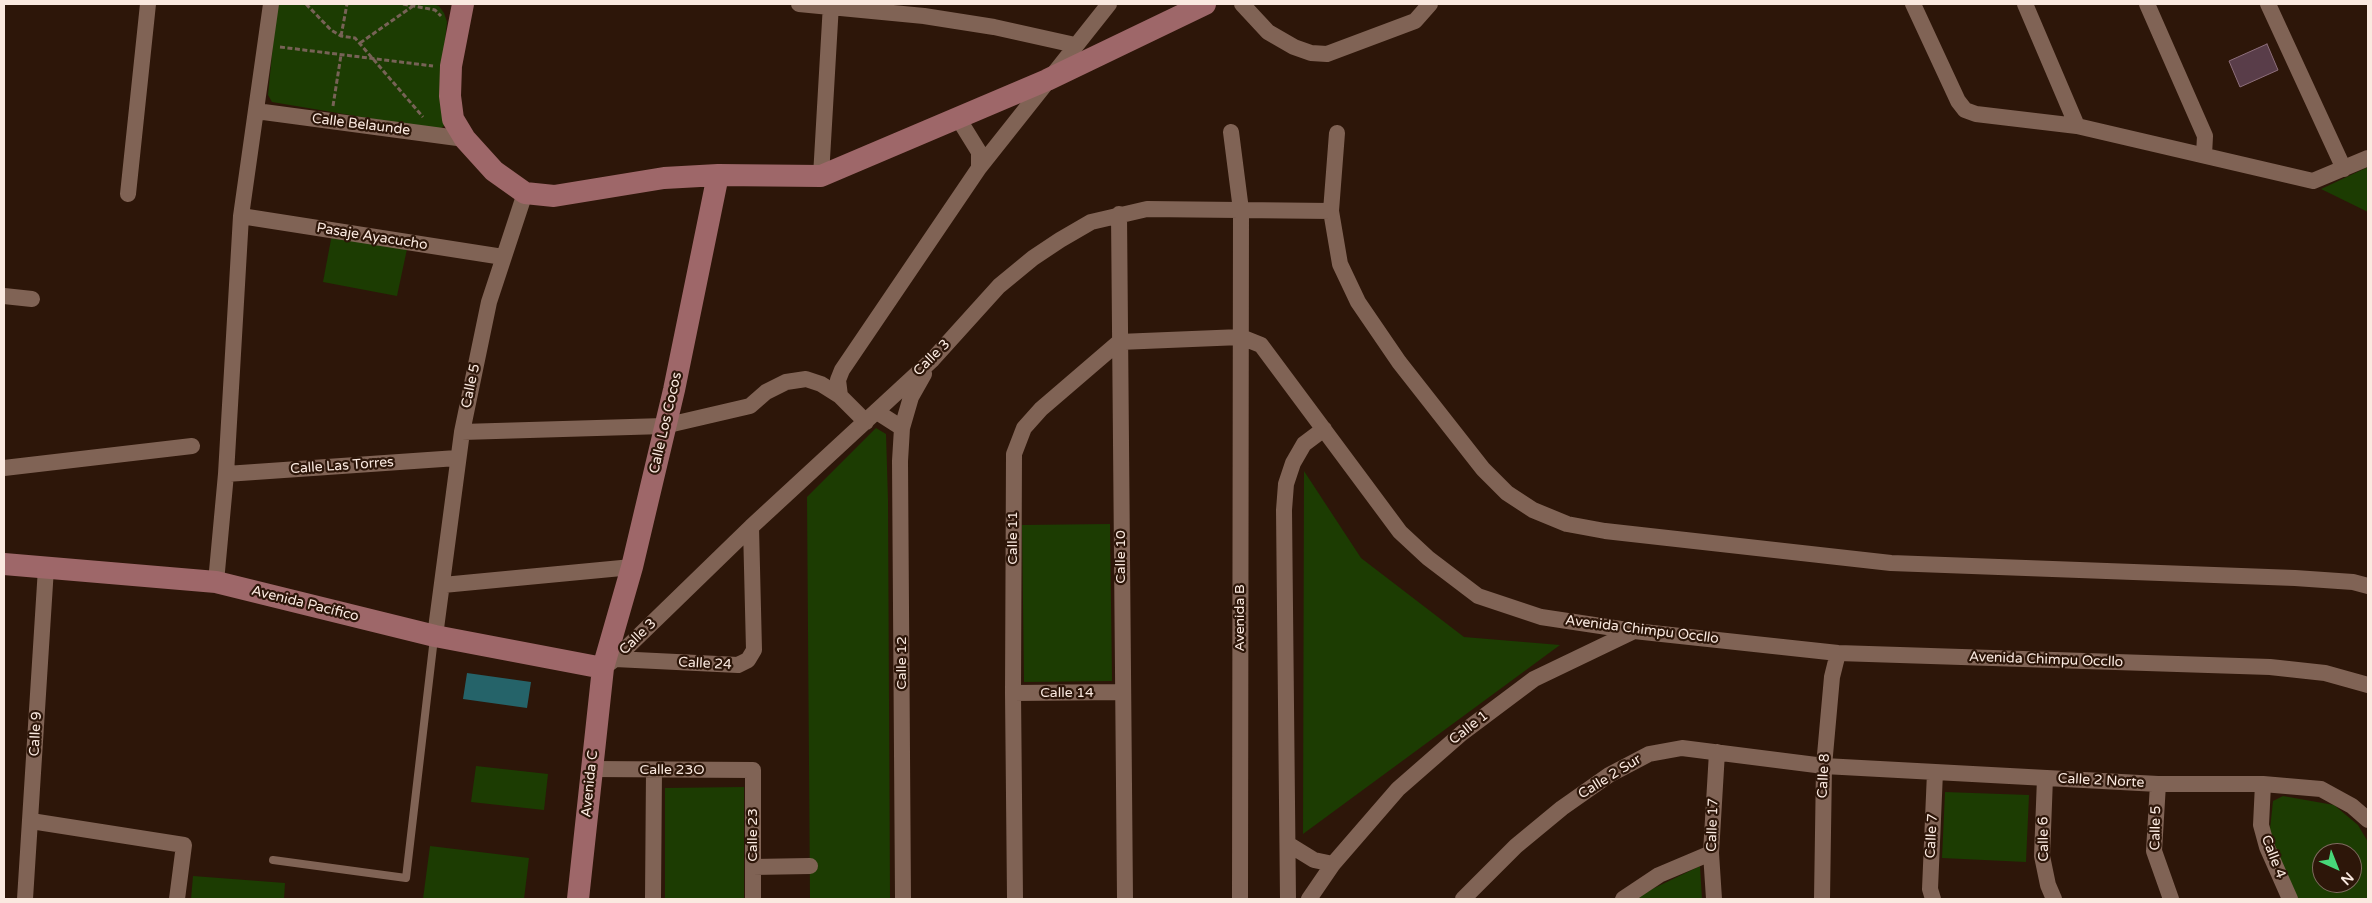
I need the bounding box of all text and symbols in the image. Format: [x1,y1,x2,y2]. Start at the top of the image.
street label: Calle Belaunde [311,111,411,139]
street label: Pasaje Ayacucho [315,220,429,254]
street label: Calle 3 [910,336,954,380]
street label: Calle 5 [458,362,484,410]
street label: Calle Los Cocos [646,371,686,475]
street label: Calle Las Torres [290,454,394,478]
street label: Calle 11 [1005,511,1021,565]
street label: Calle 10 [1113,530,1129,584]
street label: Avenida Pacífico [249,583,361,625]
street label: Avenida B [1232,584,1248,652]
street label: Avenida Chimpu Occllo [1564,612,1720,648]
street label: Calle 3 [616,615,660,659]
street label: Calle 12 [894,636,910,690]
street label: Avenida Chimpu Occllo [1968,649,2124,671]
street label: Calle 24 [678,654,732,674]
street label: Calle 14 [1040,685,1094,701]
street label: Calle 1 [1446,708,1492,748]
street label: Calle 9 [26,711,46,757]
street label: Avenida C [578,750,602,818]
street label: Calle 2 Sur [1575,751,1645,803]
street label: Calle 8 [1814,753,1834,799]
street label: Calle 23O [639,762,705,778]
street label: Calle 2 Norte [2057,770,2145,792]
street label: Calle 17 [1704,798,1722,852]
street label: Calle 5 [2147,805,2165,851]
street label: Calle 23 [745,808,761,862]
street label: Calle 7 [1922,813,1942,859]
street label: Calle 6 [2035,816,2053,862]
street label: Calle 4 [2257,833,2289,881]
north arrow [2312,843,2362,893]
text: N [2337,868,2357,888]

